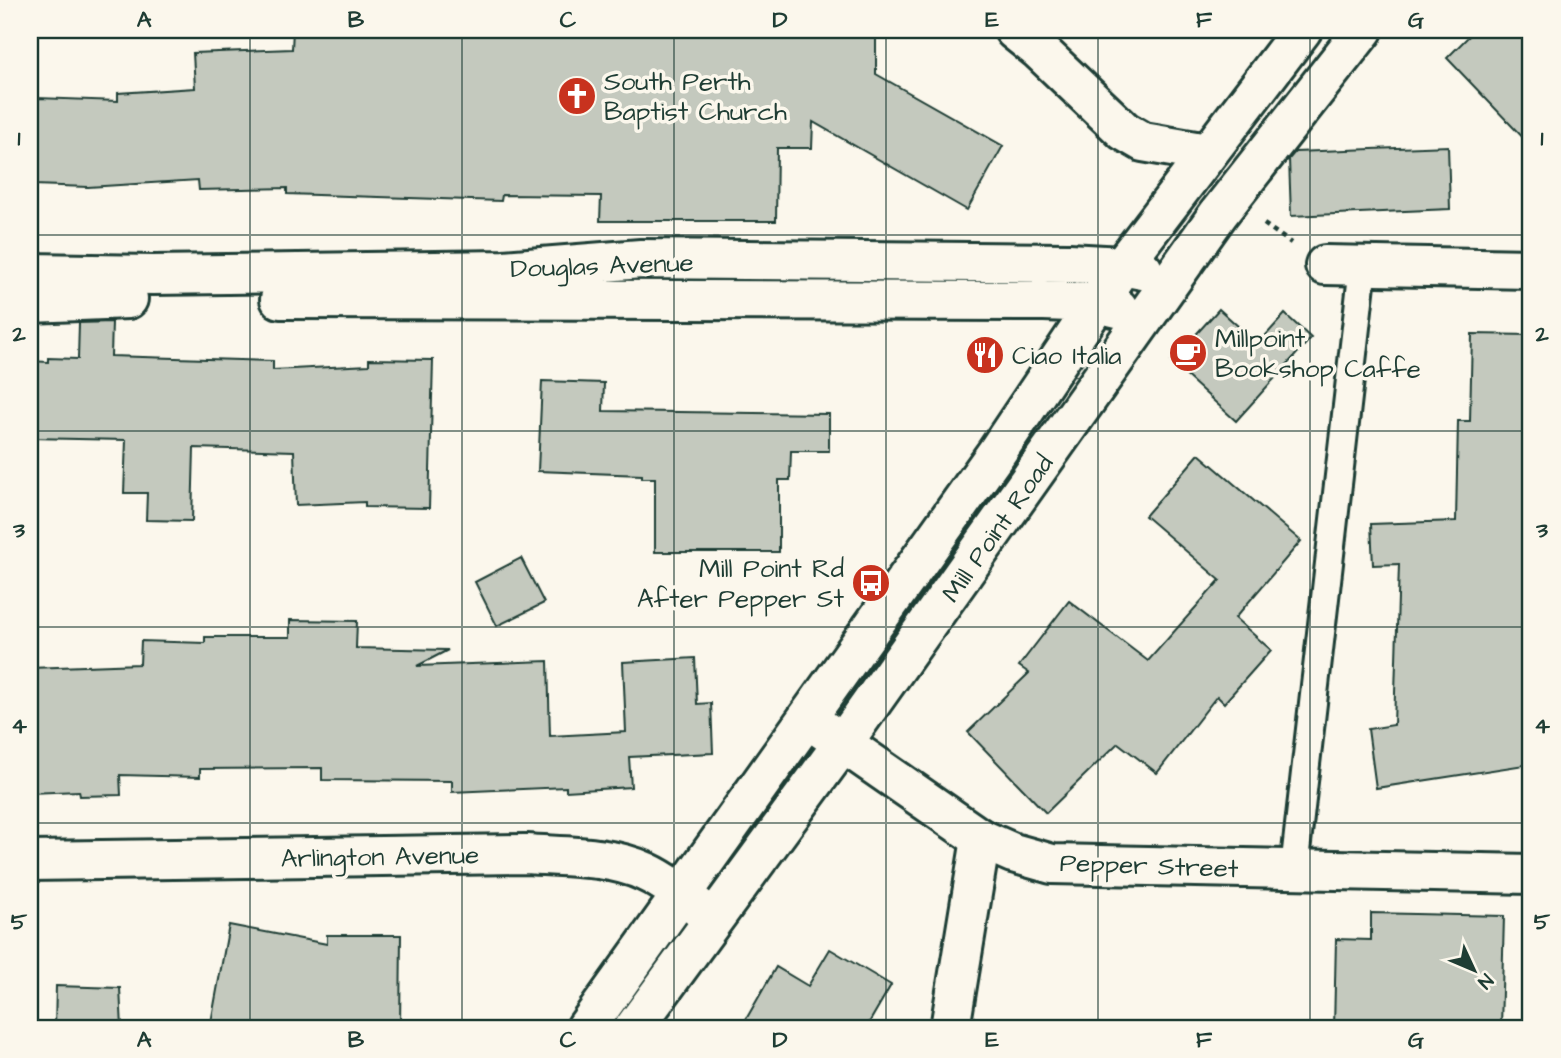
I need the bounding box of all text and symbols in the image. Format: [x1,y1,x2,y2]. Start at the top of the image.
text: A [137,4,152,36]
text: B [348,4,365,36]
text: C [560,4,577,36]
text: D [773,4,788,36]
text: E [985,4,999,36]
text: F [1196,4,1213,36]
text: G [1408,4,1424,36]
place label: South Perth Baptist Church [604,64,787,130]
church icon: South Perth Baptist Church [556,75,598,117]
text: 1 [18,122,21,154]
text: 1 [1541,122,1544,154]
street label: Douglas Avenue [510,245,694,289]
text: 2 [11,318,26,350]
text: 2 [1534,318,1549,350]
place label: Millpoint Bookshop Caffe [1215,321,1421,387]
cafe icon: Millpoint Bookshop Caffe [1167,332,1209,374]
restaurant icon: Ciao Italia [964,334,1006,376]
place label: Ciao Italia [1012,338,1122,374]
street label: Mill Point Road [934,447,1062,610]
text: 3 [12,514,25,546]
text: 3 [1535,514,1548,546]
place label: Mill Point Rd After Pepper St [637,551,844,617]
bus stop icon: Mill Point Rd After Pepper St [850,562,892,604]
text: 4 [11,710,27,742]
text: 4 [1534,710,1550,742]
street label: Arlington Avenue [280,837,480,879]
street label: Pepper Street [1059,845,1239,887]
text: 5 [11,906,28,938]
text: 5 [1534,906,1551,938]
north arrow [1438,936,1508,1006]
text: N [1471,967,1499,994]
text: A [137,1024,152,1056]
text: B [348,1024,365,1056]
text: C [560,1024,577,1056]
text: D [773,1024,788,1056]
text: E [985,1024,999,1056]
text: F [1196,1024,1213,1056]
text: G [1408,1024,1424,1056]

